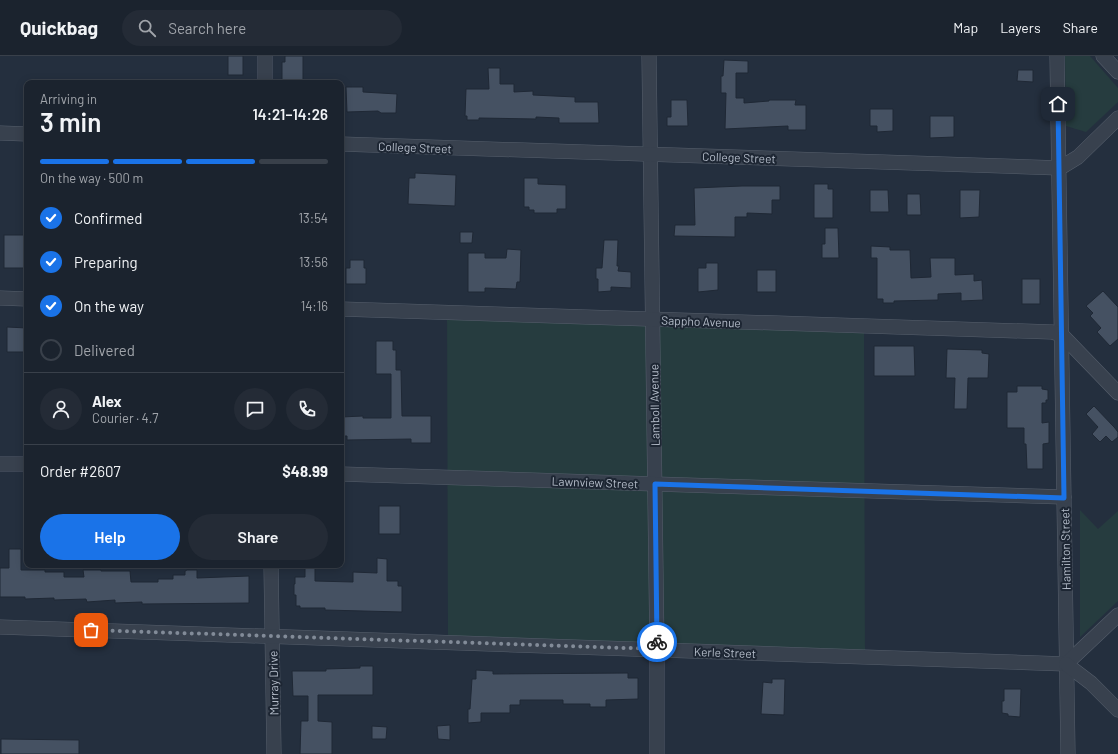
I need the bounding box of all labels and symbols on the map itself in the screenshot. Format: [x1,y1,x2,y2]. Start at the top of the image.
pin [1041,87,1075,121]
street label: College Street [378,139,452,155]
street label: College Street [702,149,776,165]
street label: Sappho Avenue [661,313,741,329]
street label: Lamboll Avenue [646,364,662,446]
street label: Lawnview Street [551,473,639,491]
street label: Hamilton Street [1057,508,1073,590]
pin [74,613,108,647]
courier [637,622,677,662]
street label: Kerle Street [694,644,756,660]
street label: Murray Drive [265,651,281,715]

